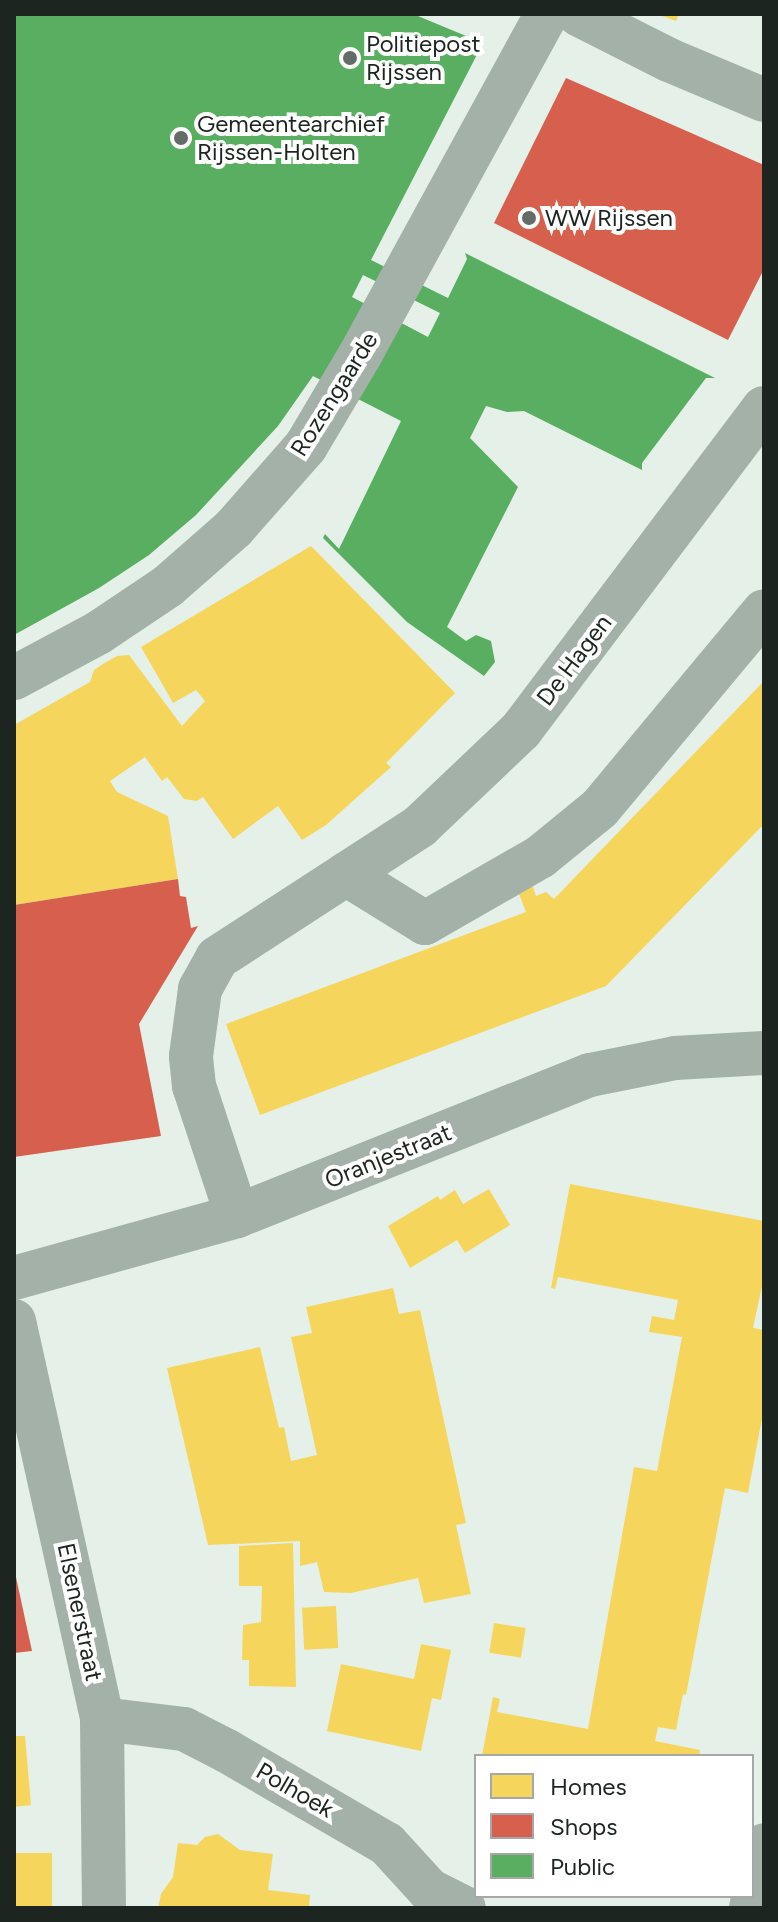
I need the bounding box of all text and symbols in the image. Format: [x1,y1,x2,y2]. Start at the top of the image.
place label: Politiepost Rijssen [366,30,481,86]
marker: Politiepost Rijssen [341,49,359,67]
place label: Gemeentearchief Rijssen-Holten [197,110,385,166]
marker: Gemeentearchief Rijssen-Holten [172,129,190,147]
place label: WW Rijssen [545,204,673,232]
marker: WW Rijssen [520,209,538,227]
street label: Rozengaarde [284,327,384,461]
street label: De Hagen [530,609,618,711]
street label: Oranjestraat [321,1118,455,1194]
street label: Elsenerstraat [51,1540,109,1684]
legend [474,1754,754,1898]
street label: Polhoek [251,1756,339,1824]
text: Homes [550,1772,627,1801]
text: Shops [550,1812,617,1841]
text: Public [550,1852,615,1881]

